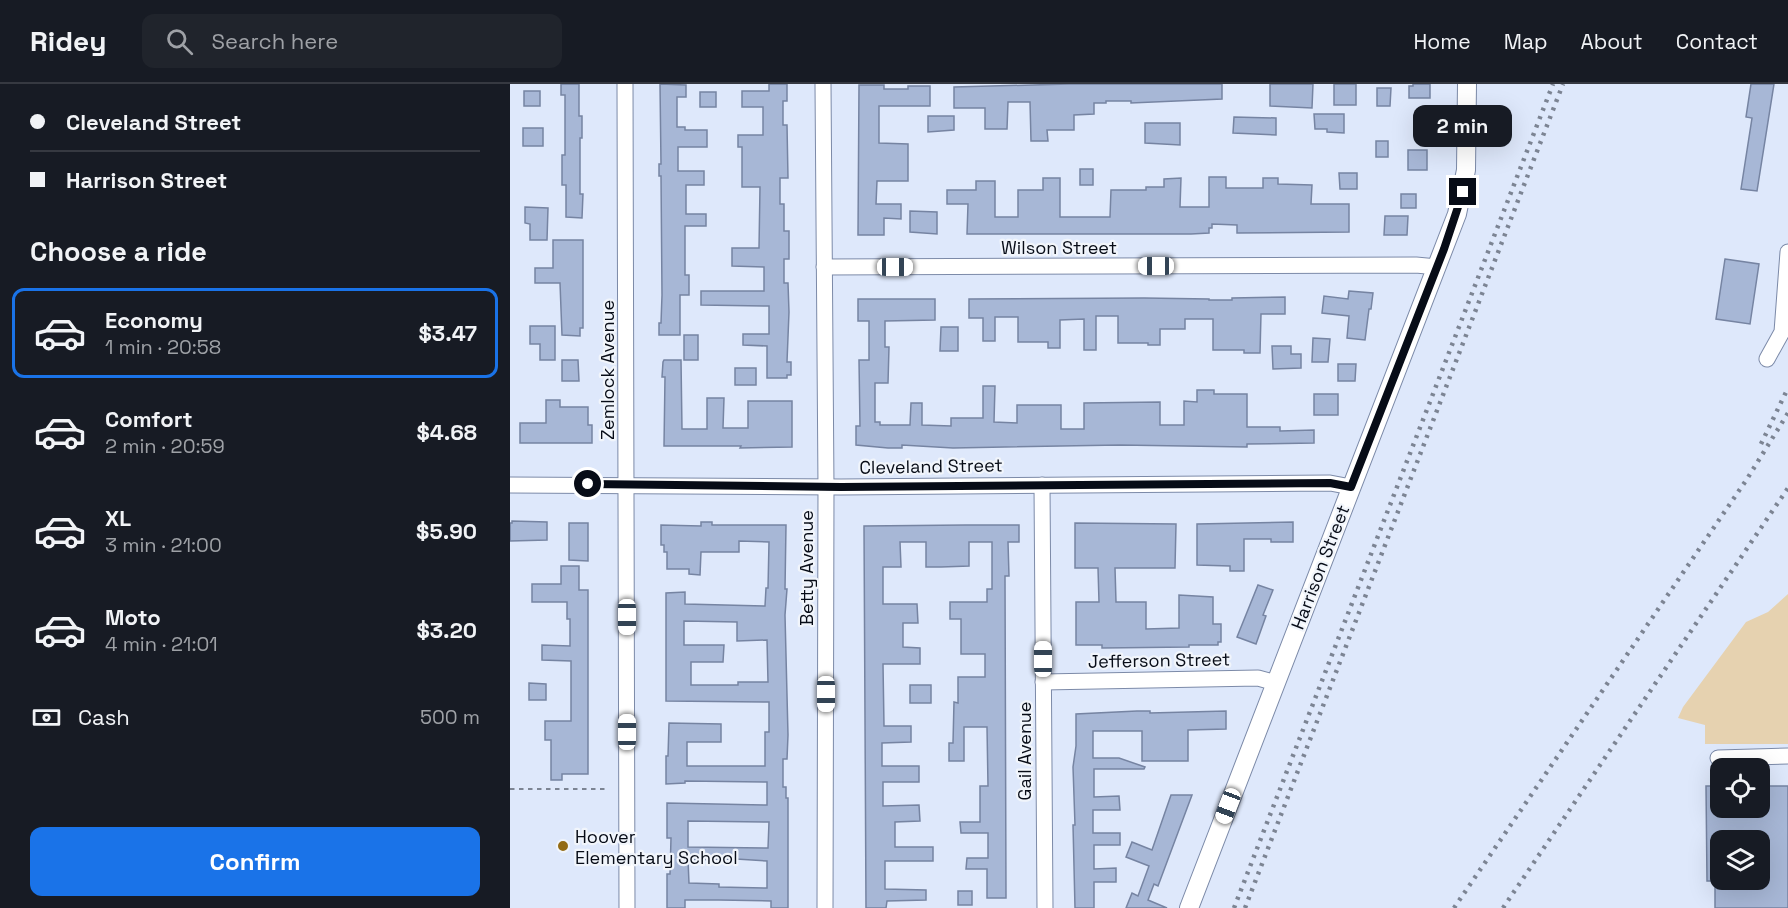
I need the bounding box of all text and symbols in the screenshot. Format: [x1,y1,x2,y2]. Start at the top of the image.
search box [142,14,562,68]
text: Ridey [30,23,106,59]
icon: search [163,25,196,58]
text: Search here [211,27,338,55]
text: Home [1413,28,1471,55]
text: Map [1504,28,1548,55]
text: About [1581,28,1643,55]
text: Contact [1676,28,1758,55]
callout: 2 min [1414,105,1512,147]
text: Cleveland Street [66,108,241,136]
text: 2 min [1437,113,1488,139]
text: Harrison Street [66,166,227,194]
route end [1449,178,1476,205]
text: Choose a ride [30,234,207,269]
street label: Wilson Street [1001,236,1117,259]
car [1138,257,1174,275]
car [877,258,913,276]
street label: Zemlock Avenue [596,300,619,440]
icon: car [33,306,87,360]
text: Economy [105,306,203,334]
text: $3.47 [418,319,477,347]
text: 1 min · 20:58 [105,334,221,360]
icon: car [33,405,87,459]
text: Comfort [105,405,193,433]
text: $4.68 [417,418,477,446]
text: 2 min · 20:59 [105,433,225,459]
street label: Cleveland Street [859,453,1003,479]
route start [574,470,601,497]
street label: Harrison Street [1286,502,1354,632]
icon: car [33,504,87,558]
text: XL [105,504,131,532]
street label: Betty Avenue [795,510,818,626]
text: $5.90 [416,517,477,545]
text: 3 min · 21:00 [105,532,222,558]
car [618,599,636,635]
icon: car [33,603,87,657]
text: Moto [105,603,161,631]
text: $3.20 [416,616,477,644]
text: 4 min · 21:01 [105,631,218,657]
car [1034,641,1052,677]
street label: Jefferson Street [1088,647,1230,673]
car [817,676,835,712]
icon: cash [30,701,63,734]
street label: Gail Avenue [1013,701,1036,801]
text: Cash [78,703,130,731]
text: 500 m [420,704,480,730]
car [618,714,636,750]
map controls [1710,758,1770,890]
button: locate [1710,758,1770,818]
car [1213,786,1243,826]
place label: Hoover Elementary School [575,825,738,869]
button: Confirm [30,827,480,896]
button: layers [1710,830,1770,890]
marker: Hoover Elementary School [556,839,570,853]

